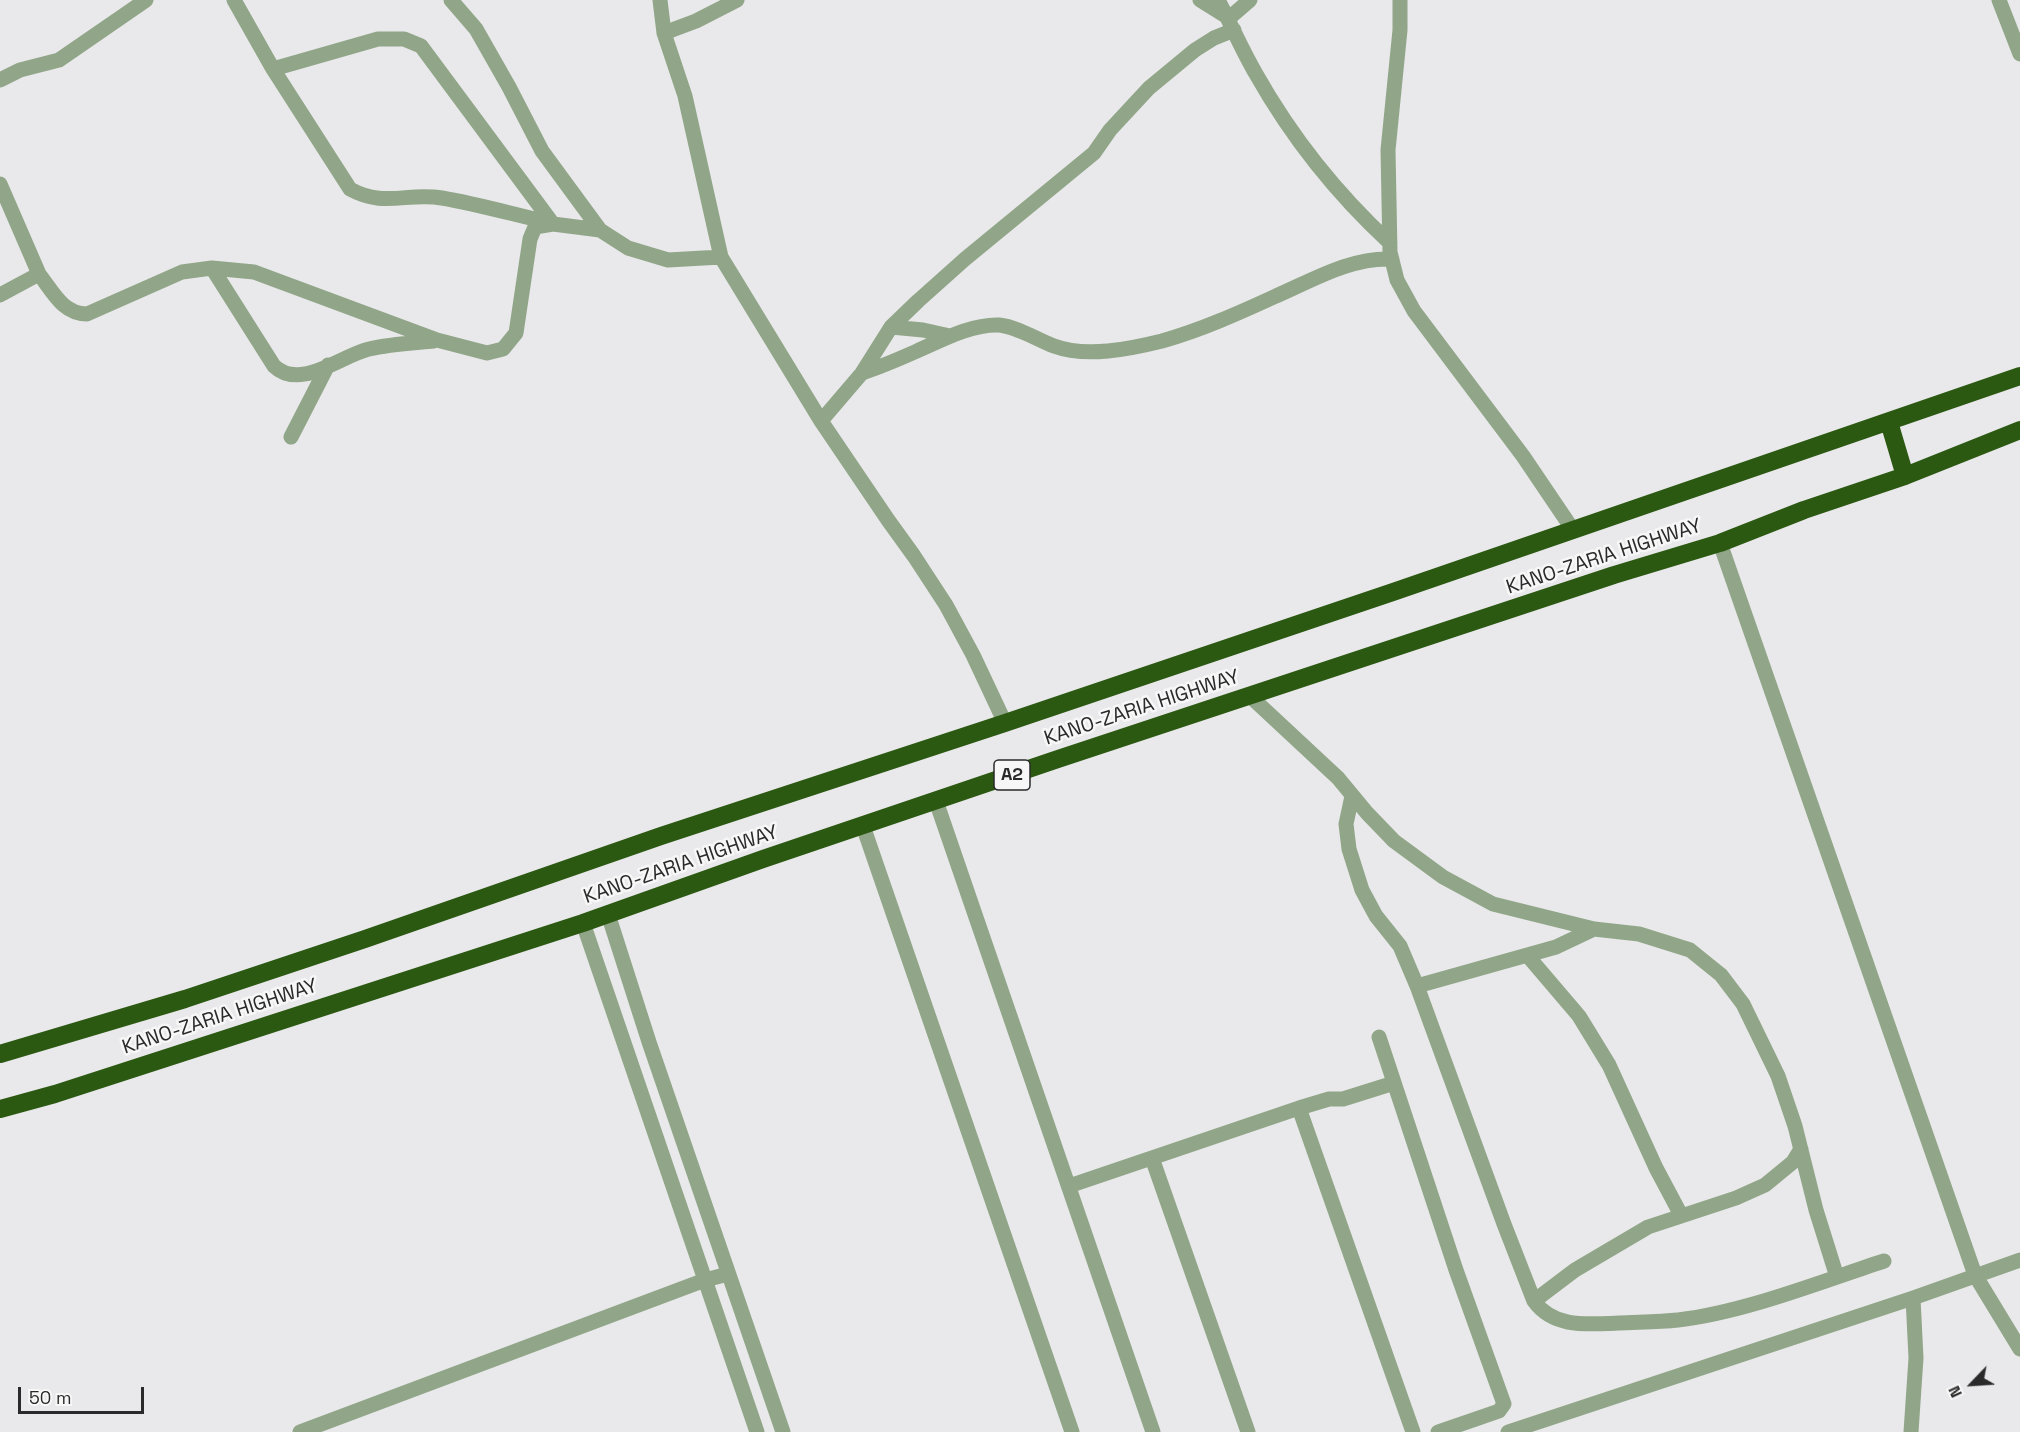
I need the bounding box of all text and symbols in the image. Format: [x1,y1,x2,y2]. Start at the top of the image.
street label: KANO-ZARIA HIGHWAY [1503,514,1705,600]
street label: KANO-ZARIA HIGHWAY [1041,665,1243,751]
road number: A2 [994,760,1030,790]
street label: KANO-ZARIA HIGHWAY [581,820,781,910]
street label: KANO-ZARIA HIGHWAY [119,974,321,1060]
north arrow [1942,1354,2002,1414]
scale bar [21,1375,147,1413]
text: N [1943,1383,1967,1401]
text: 50 m [29,1386,71,1409]

